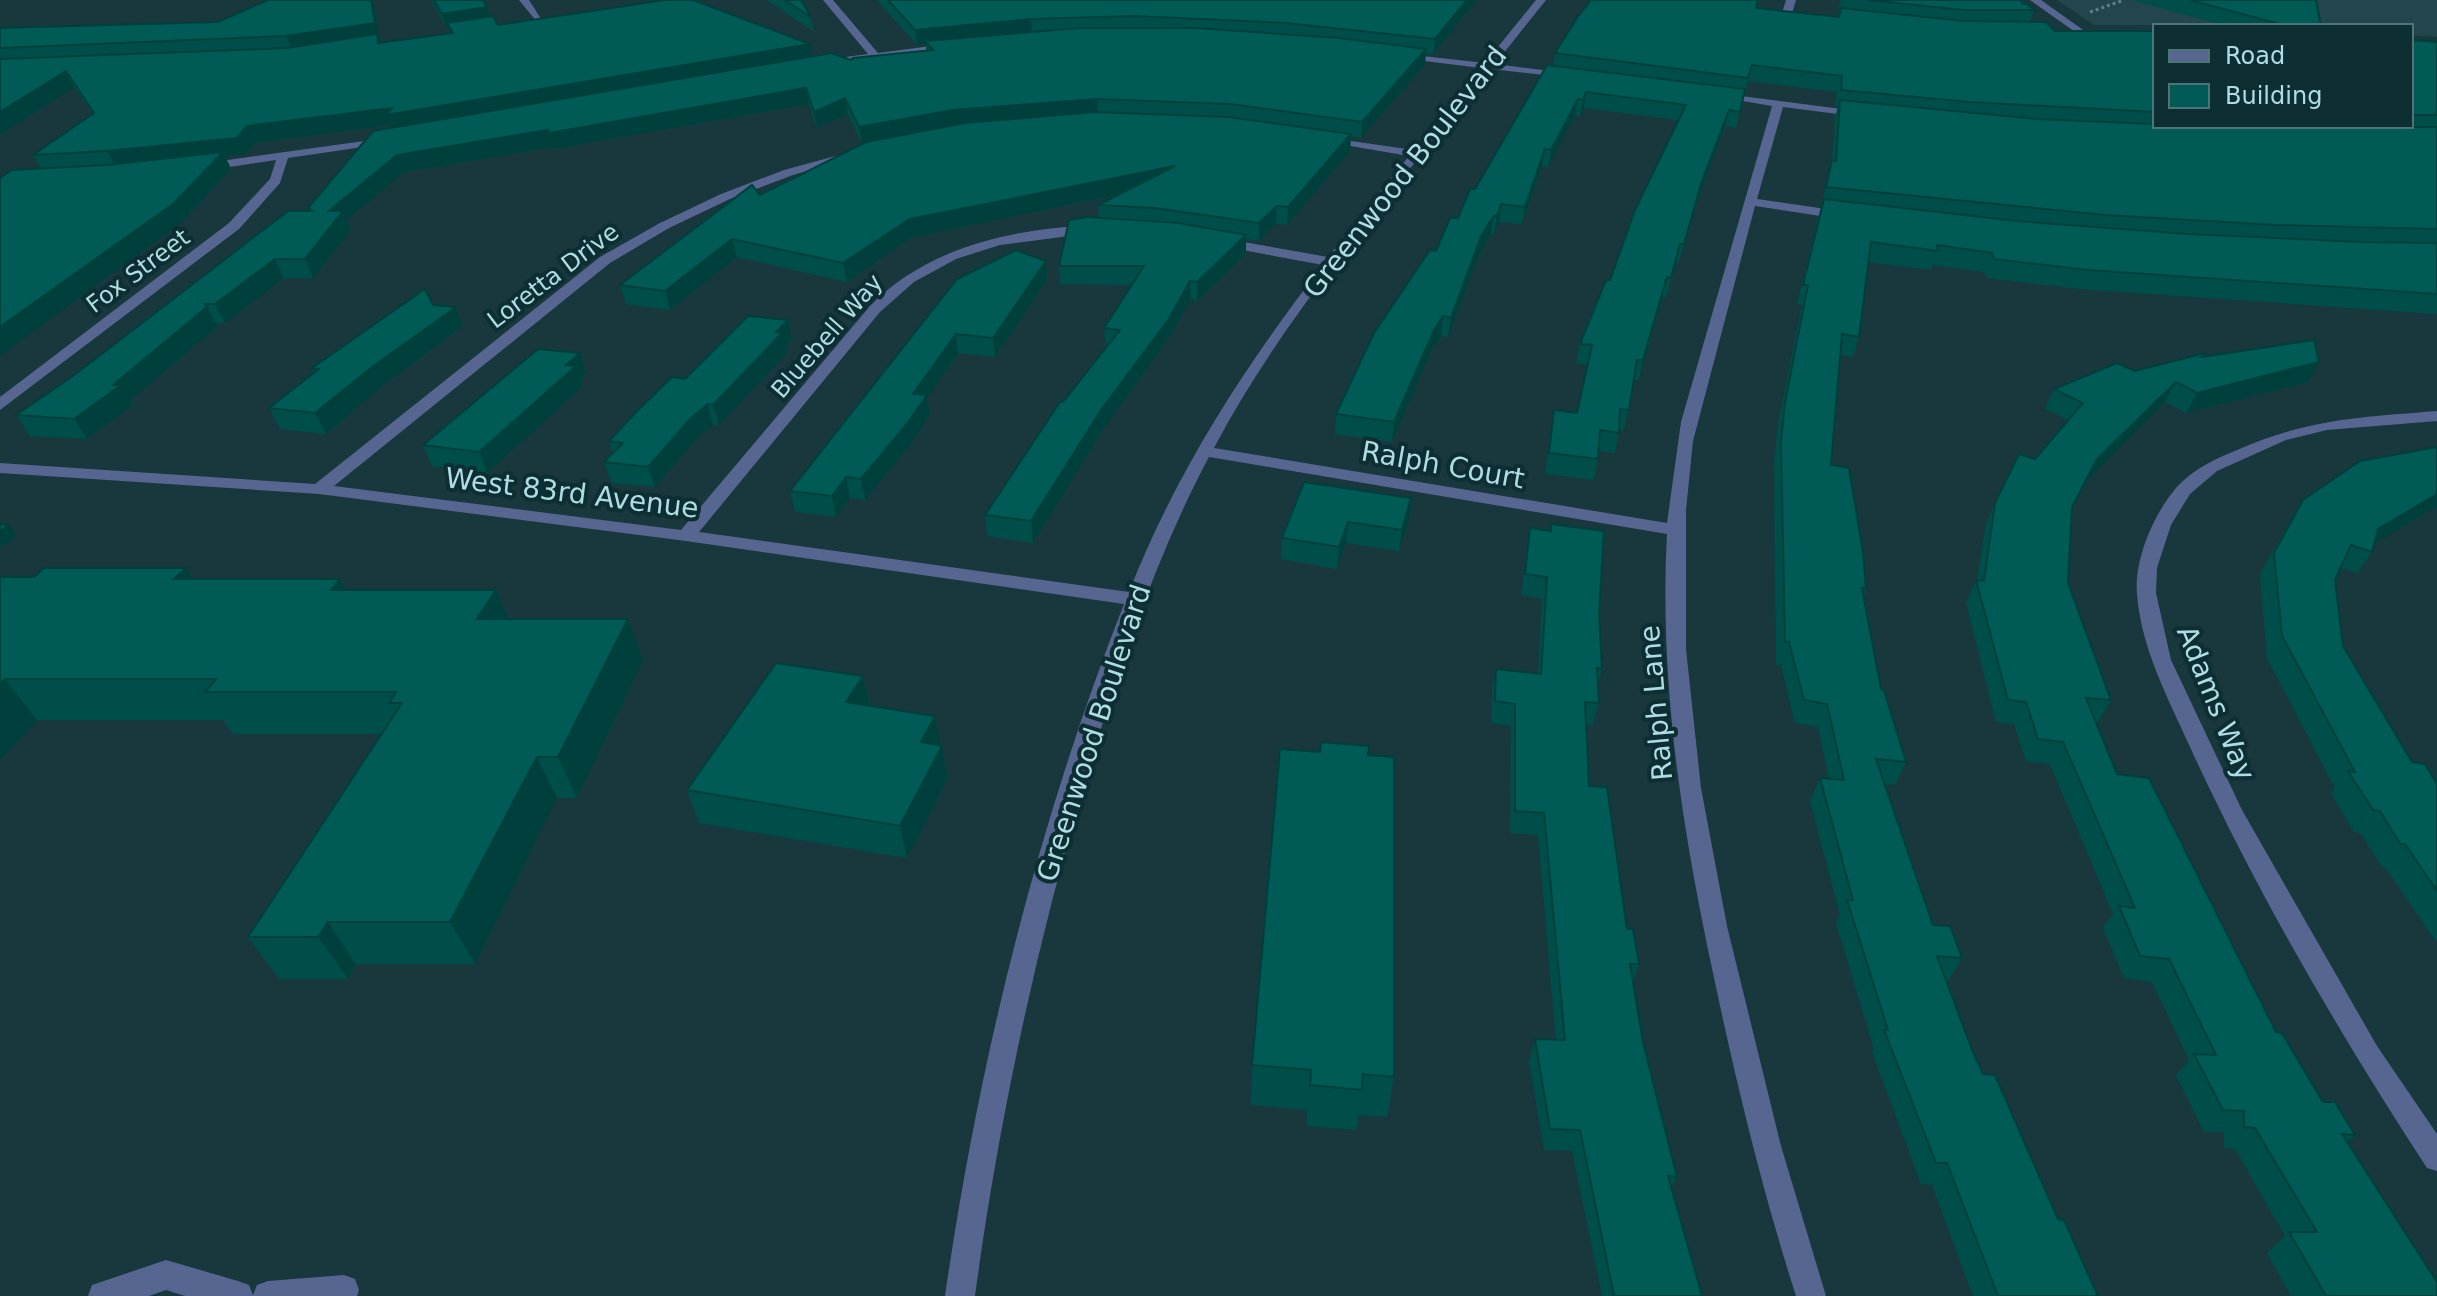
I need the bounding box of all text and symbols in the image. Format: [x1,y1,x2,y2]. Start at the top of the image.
legend [2153,24,2413,128]
street label: Greenwood Boulevard [1296,40,1514,304]
text: Road [2225,42,2285,70]
text: Building [2225,82,2322,110]
street label: Loretta Drive [482,218,624,334]
street label: Fox Street [81,223,195,319]
street label: Bluebell Way [766,268,888,404]
street label: Ralph Court [1359,434,1527,496]
street label: West 83rd Avenue [443,461,701,525]
street label: Greenwood Boulevard [1030,580,1158,886]
street label: Adams Way [2170,621,2262,785]
street label: Ralph Lane [1633,624,1679,782]

